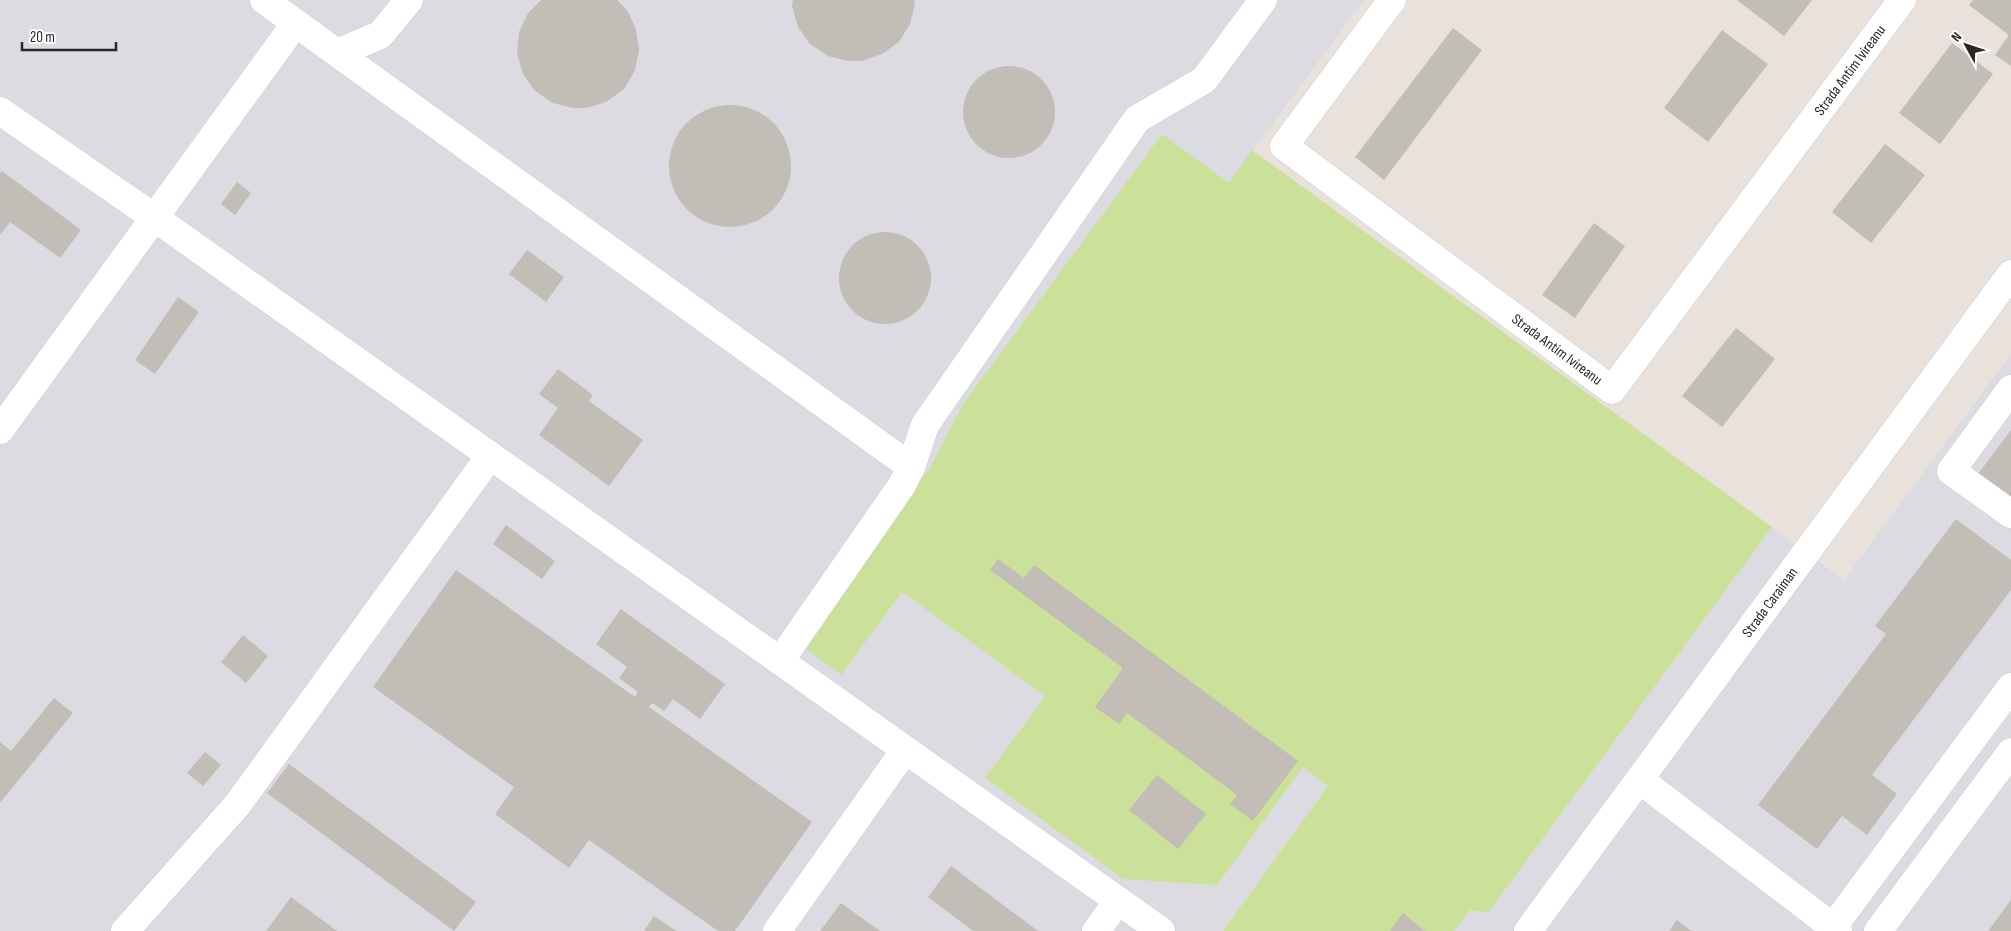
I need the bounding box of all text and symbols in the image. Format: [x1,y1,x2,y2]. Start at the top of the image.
scale bar [22,20,116,52]
north arrow [1941,20,1991,70]
street label: Strada Antim Ivireanu [1810,21,1890,120]
text: 20 m [30,28,55,47]
text: N [1948,29,1965,45]
street label: Strada Antim Ivireanu [1508,310,1606,389]
street label: Strada Caraiman [1738,564,1802,641]

